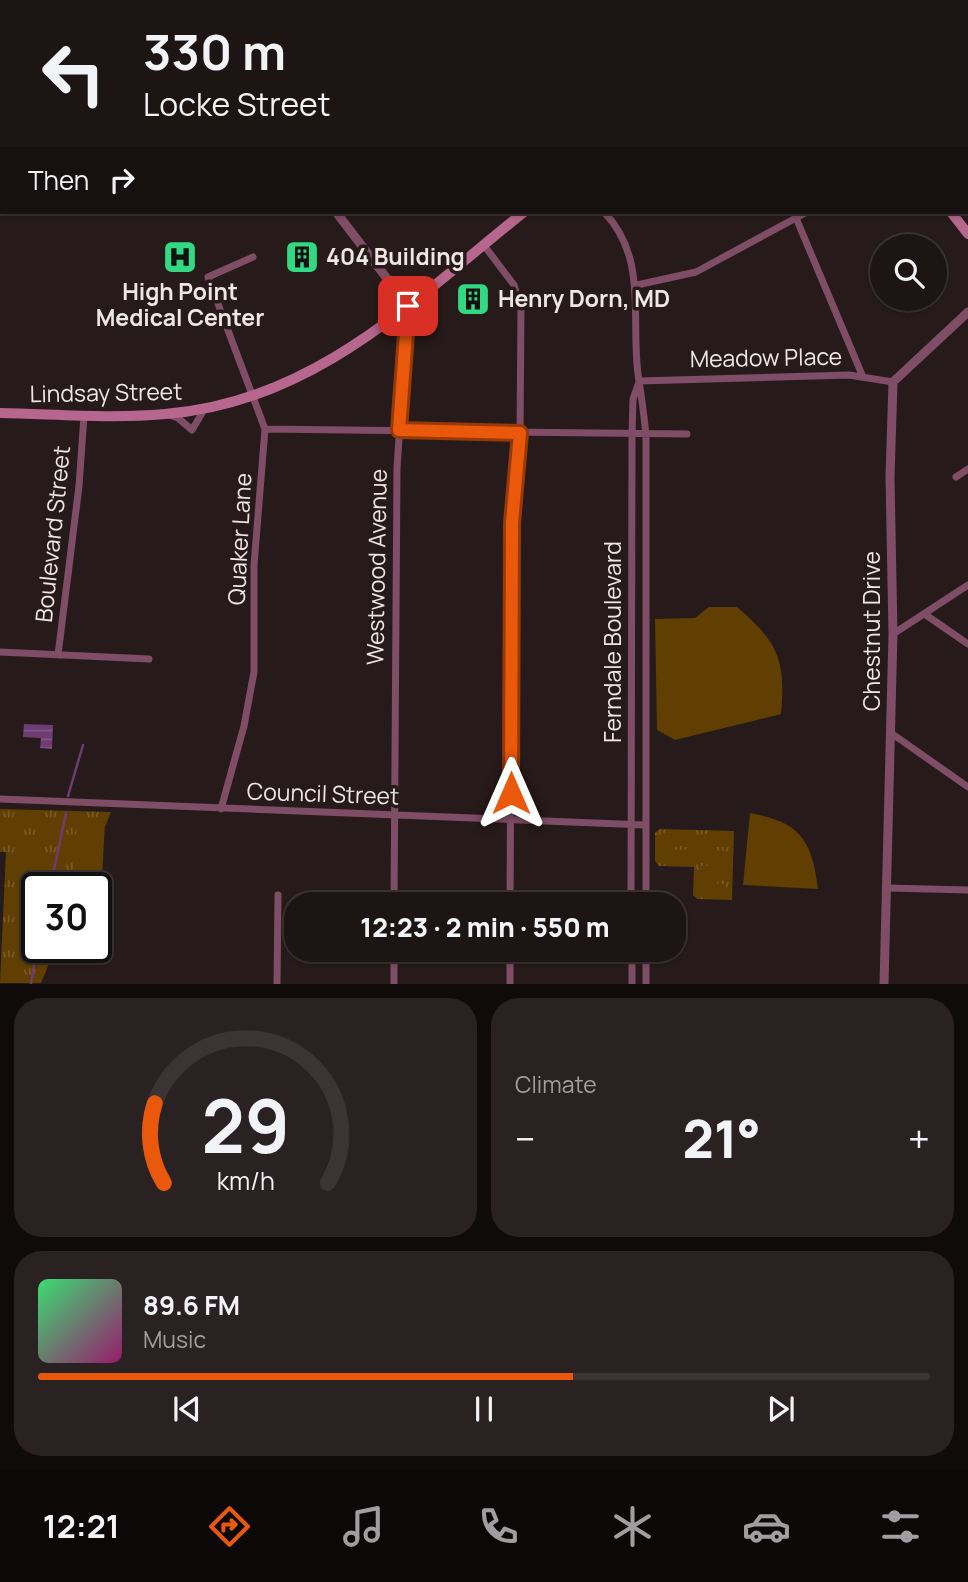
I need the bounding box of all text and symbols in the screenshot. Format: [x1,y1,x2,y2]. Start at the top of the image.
text: 330 m [143,18,286,85]
icon: left [28,28,119,119]
text: Locke Street [143,82,331,126]
icon: right [103,161,141,199]
text: Then [28,162,89,198]
map controls [870,234,947,311]
button: search [870,234,947,311]
hospital icon: High Point Medical Center [161,238,199,276]
building icon: 404 Building [283,238,321,276]
place label: 404 Building [326,240,465,272]
place label: High Point Medical Center [96,275,264,333]
pin [378,276,438,336]
building icon: Henry Dorn, MD [454,280,492,318]
place label: Henry Dorn, MD [498,282,670,314]
icon: arrive [389,287,427,325]
street label: Meadow Place [690,340,842,374]
street label: Lindsay Street [29,375,183,409]
street label: Boulevard Street [27,444,77,624]
street label: Westwood Avenue [358,469,394,665]
street label: Quaker Lane [220,472,258,606]
street label: Ferndale Boulevard [596,541,628,743]
street label: Chestnut Drive [855,551,887,711]
position arrow [474,756,548,830]
street label: Council Street [246,774,400,812]
speed limit sign: 30 [21,872,112,963]
text: 12:23 · 2 min · 550 m [360,909,610,945]
text: Climate [515,1068,597,1100]
text: 29 [201,1076,290,1176]
text: 21° [683,1103,761,1174]
text: − [515,1112,536,1164]
text: + [908,1112,930,1164]
text: km/h [216,1163,275,1198]
text: 89.6 FM [143,1287,240,1323]
text: Music [143,1323,206,1355]
icon: previous [168,1390,206,1428]
icon: pause [465,1390,503,1428]
icon: next [762,1390,800,1428]
icon: directions [205,1502,254,1551]
icon: music [339,1502,388,1551]
icon: phone [474,1502,523,1551]
icon: climate [608,1502,657,1551]
icon: car [742,1502,791,1551]
icon: filters [876,1502,925,1551]
text: 12:21 [43,1504,120,1548]

